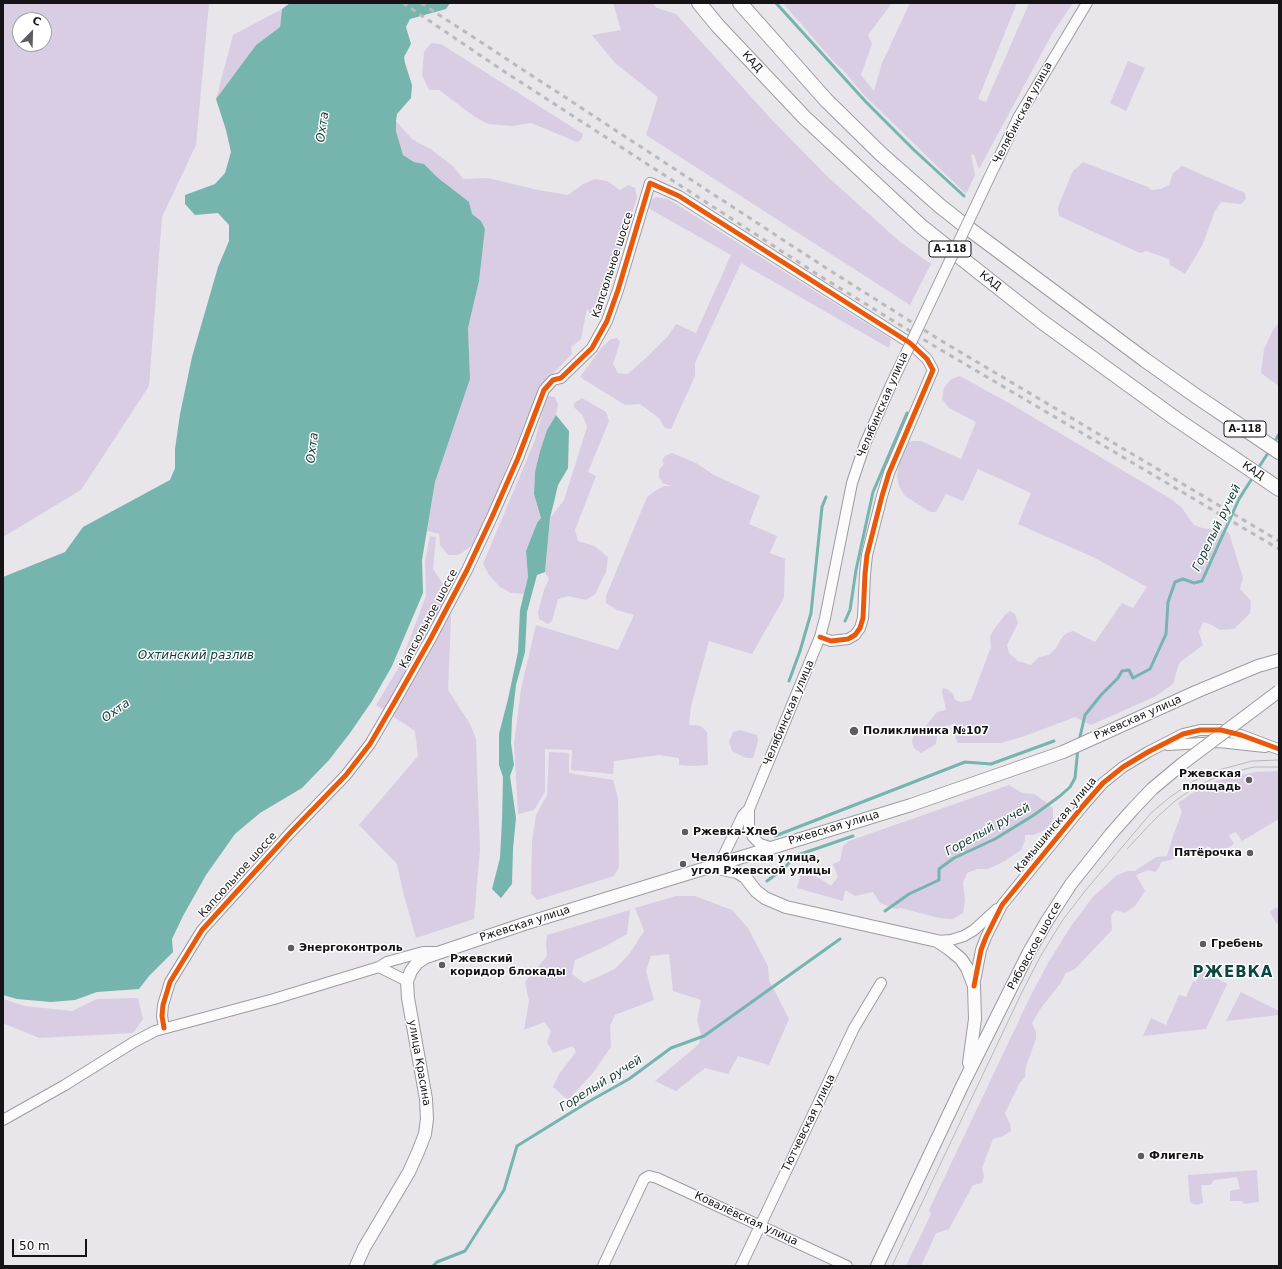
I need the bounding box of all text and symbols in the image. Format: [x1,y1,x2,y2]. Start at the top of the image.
north arrow [12,12,52,52]
text: С [30,14,43,29]
street label: КАД [739,49,765,75]
street label: Челябинская улица [991,60,1055,166]
water label: Охта [314,111,332,143]
street label: Капсюльное шоссе [590,210,636,320]
road number: А-118 [929,241,971,257]
street label: КАД [977,268,1003,294]
street label: Челябинская улица [855,350,911,460]
road number: А-118 [1224,421,1266,437]
water label: Охта [304,432,322,464]
street label: КАД [1239,459,1267,483]
water label: Горелый ручей [1190,482,1244,574]
street label: Капсюльное шоссе [397,567,461,671]
water label: Охтинский разлив [138,649,254,663]
street label: Челябинская улица [761,658,817,768]
street label: Ржевская улица [1092,693,1184,743]
water label: Охта [99,696,133,726]
place label: Поликлиника №107 [863,724,989,738]
marker: Поликлиника №107 [848,725,860,737]
place label: Ржевская площадь [1179,767,1241,793]
street label: Камышинская улица [1012,775,1100,875]
marker: Ржевская площадь [1244,775,1254,785]
water label: Горелый ручей [943,801,1033,859]
street label: Ржевская улица [787,808,881,848]
place label: Ржевка-Хлеб [693,825,778,839]
marker: Ржевка-Хлеб [680,827,690,837]
street label: Капсюльное шоссе [196,830,280,920]
place label: Пятёрочка [1174,846,1242,860]
marker: Пятёрочка [1245,848,1255,858]
place label: Челябинская улица, угол Ржевской улицы [691,851,831,877]
marker: Челябинская улица, угол Ржевской улицы [678,859,688,869]
street label: Рябовское шоссе [1005,900,1065,992]
street label: Ржевская улица [478,903,572,945]
place label: Гребень [1211,937,1263,951]
marker: Гребень [1198,939,1208,949]
place label: Энергоконтроль [299,941,403,955]
marker: Энергоконтроль [286,943,296,953]
place label: Ржевский коридор блокады [450,952,566,978]
marker: Ржевский коридор блокады [437,960,447,970]
district label: РЖЕВКА [1193,964,1273,982]
street label: улица Красина [405,1019,433,1107]
water label: Горелый ручей [557,1053,645,1115]
street label: Тютчевская улица [780,1072,838,1174]
place label: Флигель [1149,1149,1204,1163]
marker: Флигель [1136,1151,1146,1161]
street label: Ковалёвская улица [692,1189,800,1249]
scale bar [14,1231,89,1257]
text: 50 m [19,1239,50,1253]

